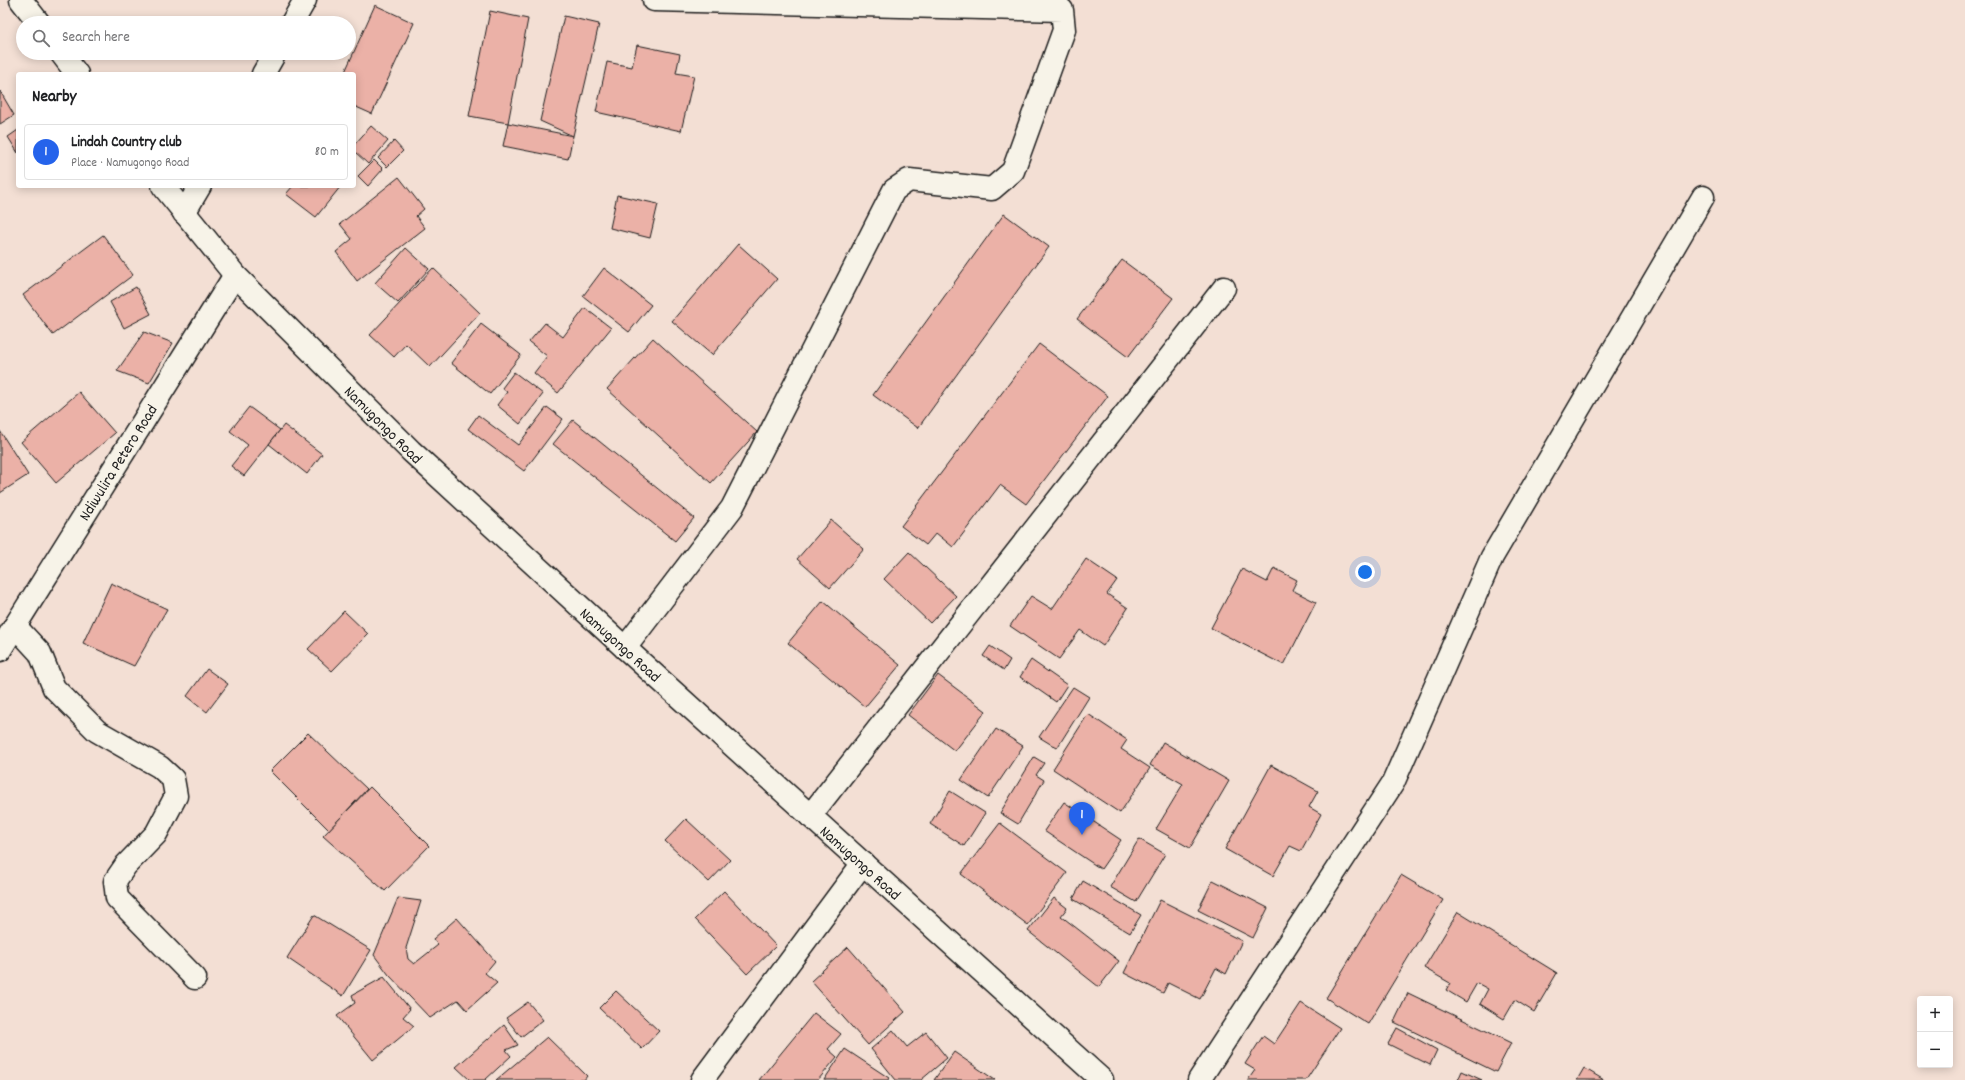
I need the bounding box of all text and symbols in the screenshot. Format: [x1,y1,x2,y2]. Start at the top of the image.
search box [16,16,356,60]
icon: search [30,27,52,49]
text: Search here [62,27,130,49]
text: Nearby [32,86,76,110]
text: Lindah Country club [71,132,182,154]
text: 1 [45,143,47,162]
text: 80 m [315,143,339,162]
text: Place · Namugongo Road [71,154,189,173]
street label: Namugongo Road [338,381,427,470]
street label: Ndiwulira Petero Road [74,401,164,526]
your location [1355,562,1375,582]
street label: Namugongo Road [574,603,665,689]
pin: 1 [1069,802,1095,835]
street label: Namugongo Road [814,821,905,907]
map controls [1917,996,1953,1068]
button: + [1917,996,1953,1032]
button: − [1917,1032,1953,1068]

